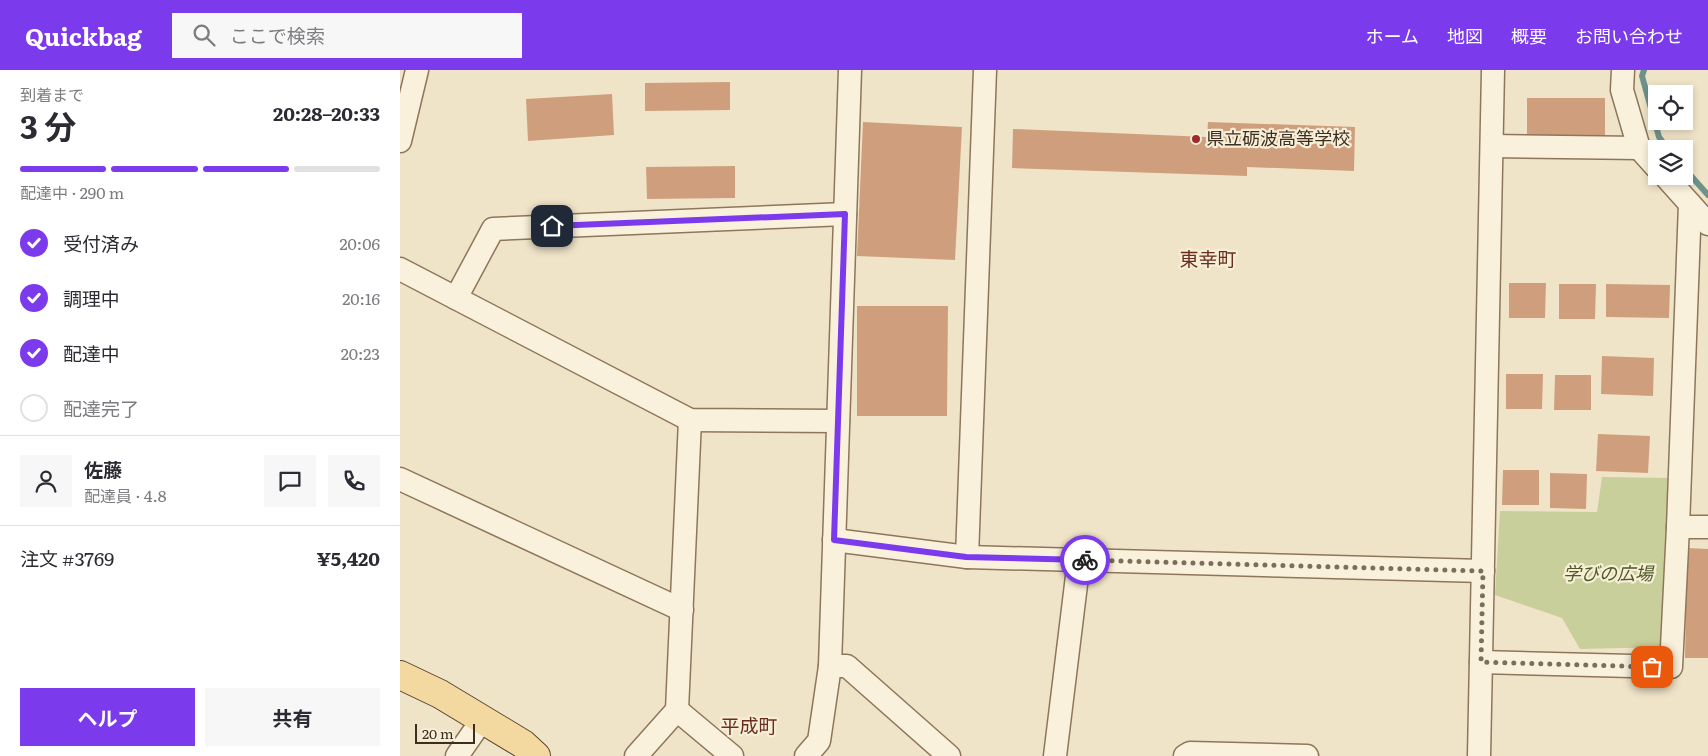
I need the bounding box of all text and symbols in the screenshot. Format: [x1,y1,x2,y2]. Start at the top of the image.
search box [172,13,522,58]
text: Quickbag [25,18,142,53]
icon: search [190,21,218,49]
text: ここで検索 [230,21,325,49]
text: ホーム [1366,22,1419,49]
text: 地図 [1447,22,1483,49]
text: 概要 [1511,22,1547,49]
text: お問い合わせ [1575,22,1683,49]
text: 到着まで [20,82,84,106]
map controls [1648,85,1693,185]
button: locate [1648,85,1693,130]
text: 20:28–20:33 [273,99,380,127]
text: 3 分 [20,101,76,149]
place label: 県立砺波高等学校 [1206,124,1350,151]
marker: 県立砺波高等学校 [1190,133,1202,145]
button: layers [1648,140,1693,185]
text: 配達中 · 290 m [20,180,124,204]
pin [531,205,573,247]
icon: home [538,212,566,240]
icon: check [20,229,48,257]
text: 受付済み [63,229,139,257]
text: 20:06 [339,231,380,255]
district label: 東幸町 [1179,244,1237,272]
icon: check [20,284,48,312]
text: 調理中 [63,284,120,312]
text: 20:16 [342,286,380,310]
icon: check [20,339,48,367]
text: 配達中 [63,339,120,367]
text: 20:23 [341,341,380,365]
text: 配達完了 [63,394,139,422]
button: person [20,455,72,507]
text: 佐藤 [84,455,122,483]
button: chat [264,455,316,507]
button: phone [328,455,380,507]
text: 配達員 · 4.8 [84,483,167,507]
courier [1060,535,1110,585]
text: 注文 #3769 [20,544,114,572]
text: ¥5,420 [317,544,380,572]
icon: bike [1071,546,1099,574]
park label: 学びの広場 [1563,559,1655,586]
pin [1631,646,1673,688]
icon: bag [1638,653,1666,681]
button: ヘルプ [20,688,195,746]
button: 共有 [205,688,380,746]
district label: 平成町 [720,711,778,739]
scale bar [415,721,475,744]
text: 20 m [422,723,454,743]

